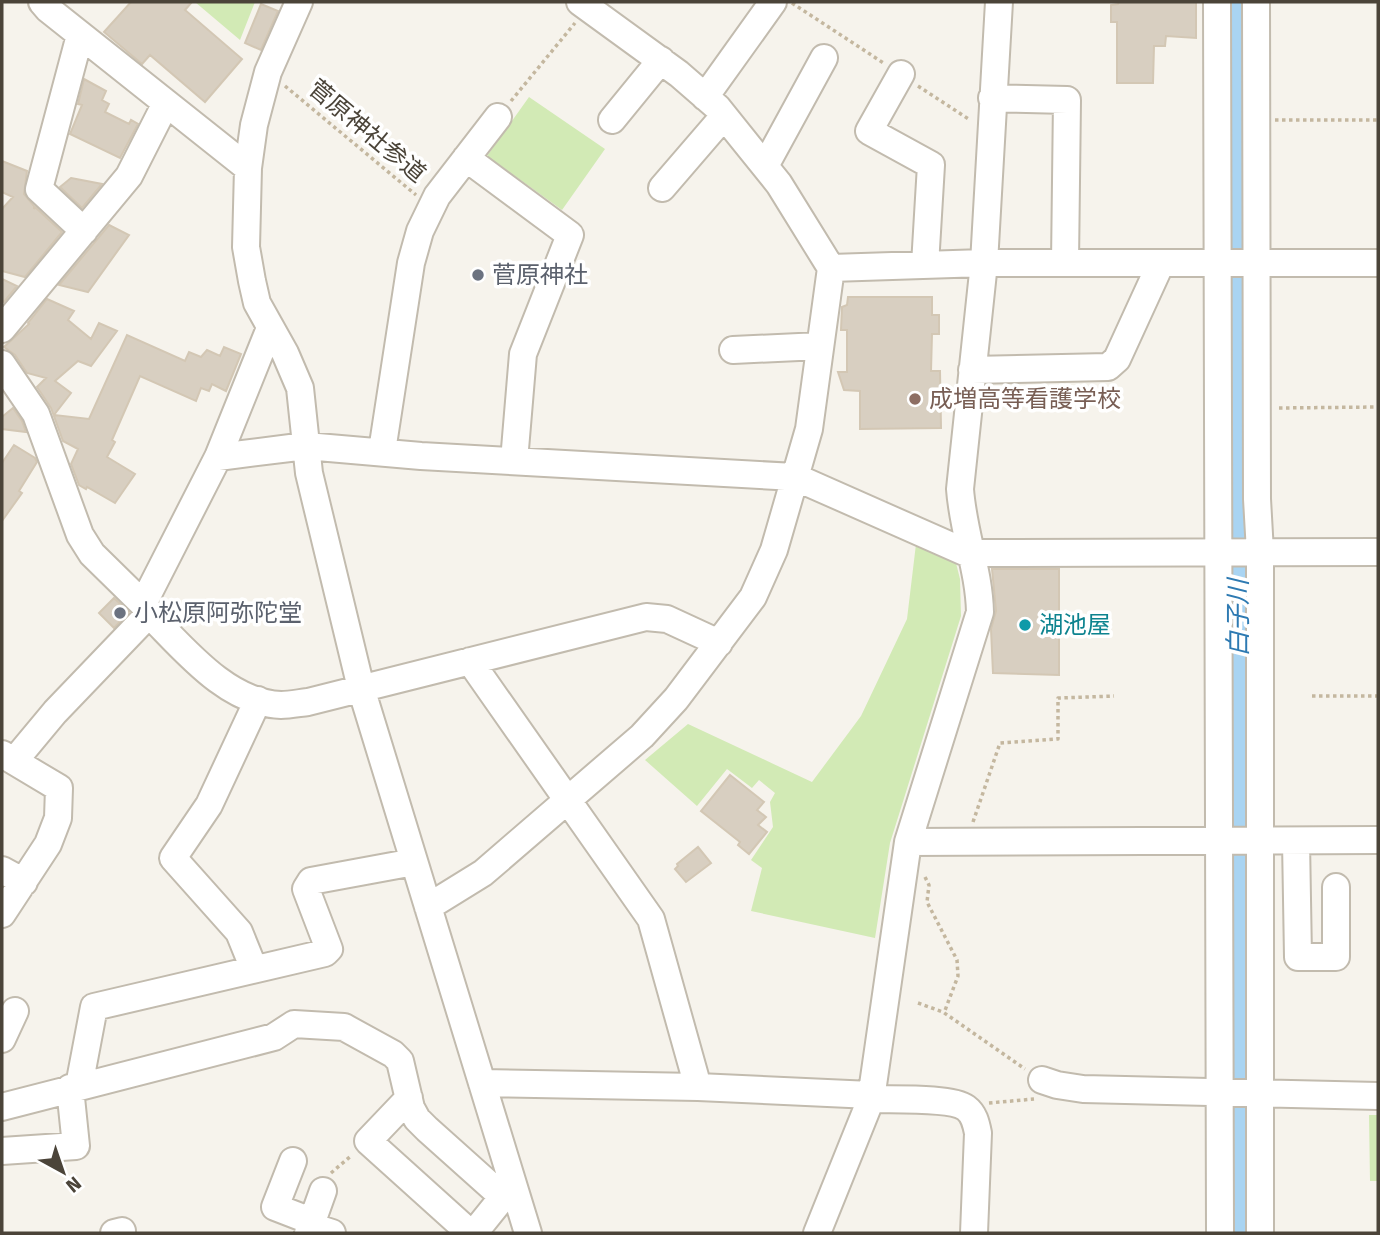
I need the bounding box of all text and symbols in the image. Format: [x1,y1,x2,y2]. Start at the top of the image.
street label: 菅原神社参道 [303,74,431,188]
place label: 菅原神社 [492,261,588,289]
marker: 菅原神社 [470,267,486,283]
place label: 成増高等看護学校 [929,385,1121,413]
marker: 成増高等看護学校 [907,391,923,407]
water label: 白子川 [1223,576,1254,657]
place label: 小松原阿弥陀堂 [134,599,302,627]
marker: 小松原阿弥陀堂 [112,605,128,621]
place label: 湖池屋 [1039,611,1111,639]
marker: 湖池屋 [1017,617,1033,633]
north arrow [28,1137,98,1207]
text: N [61,1172,86,1198]

